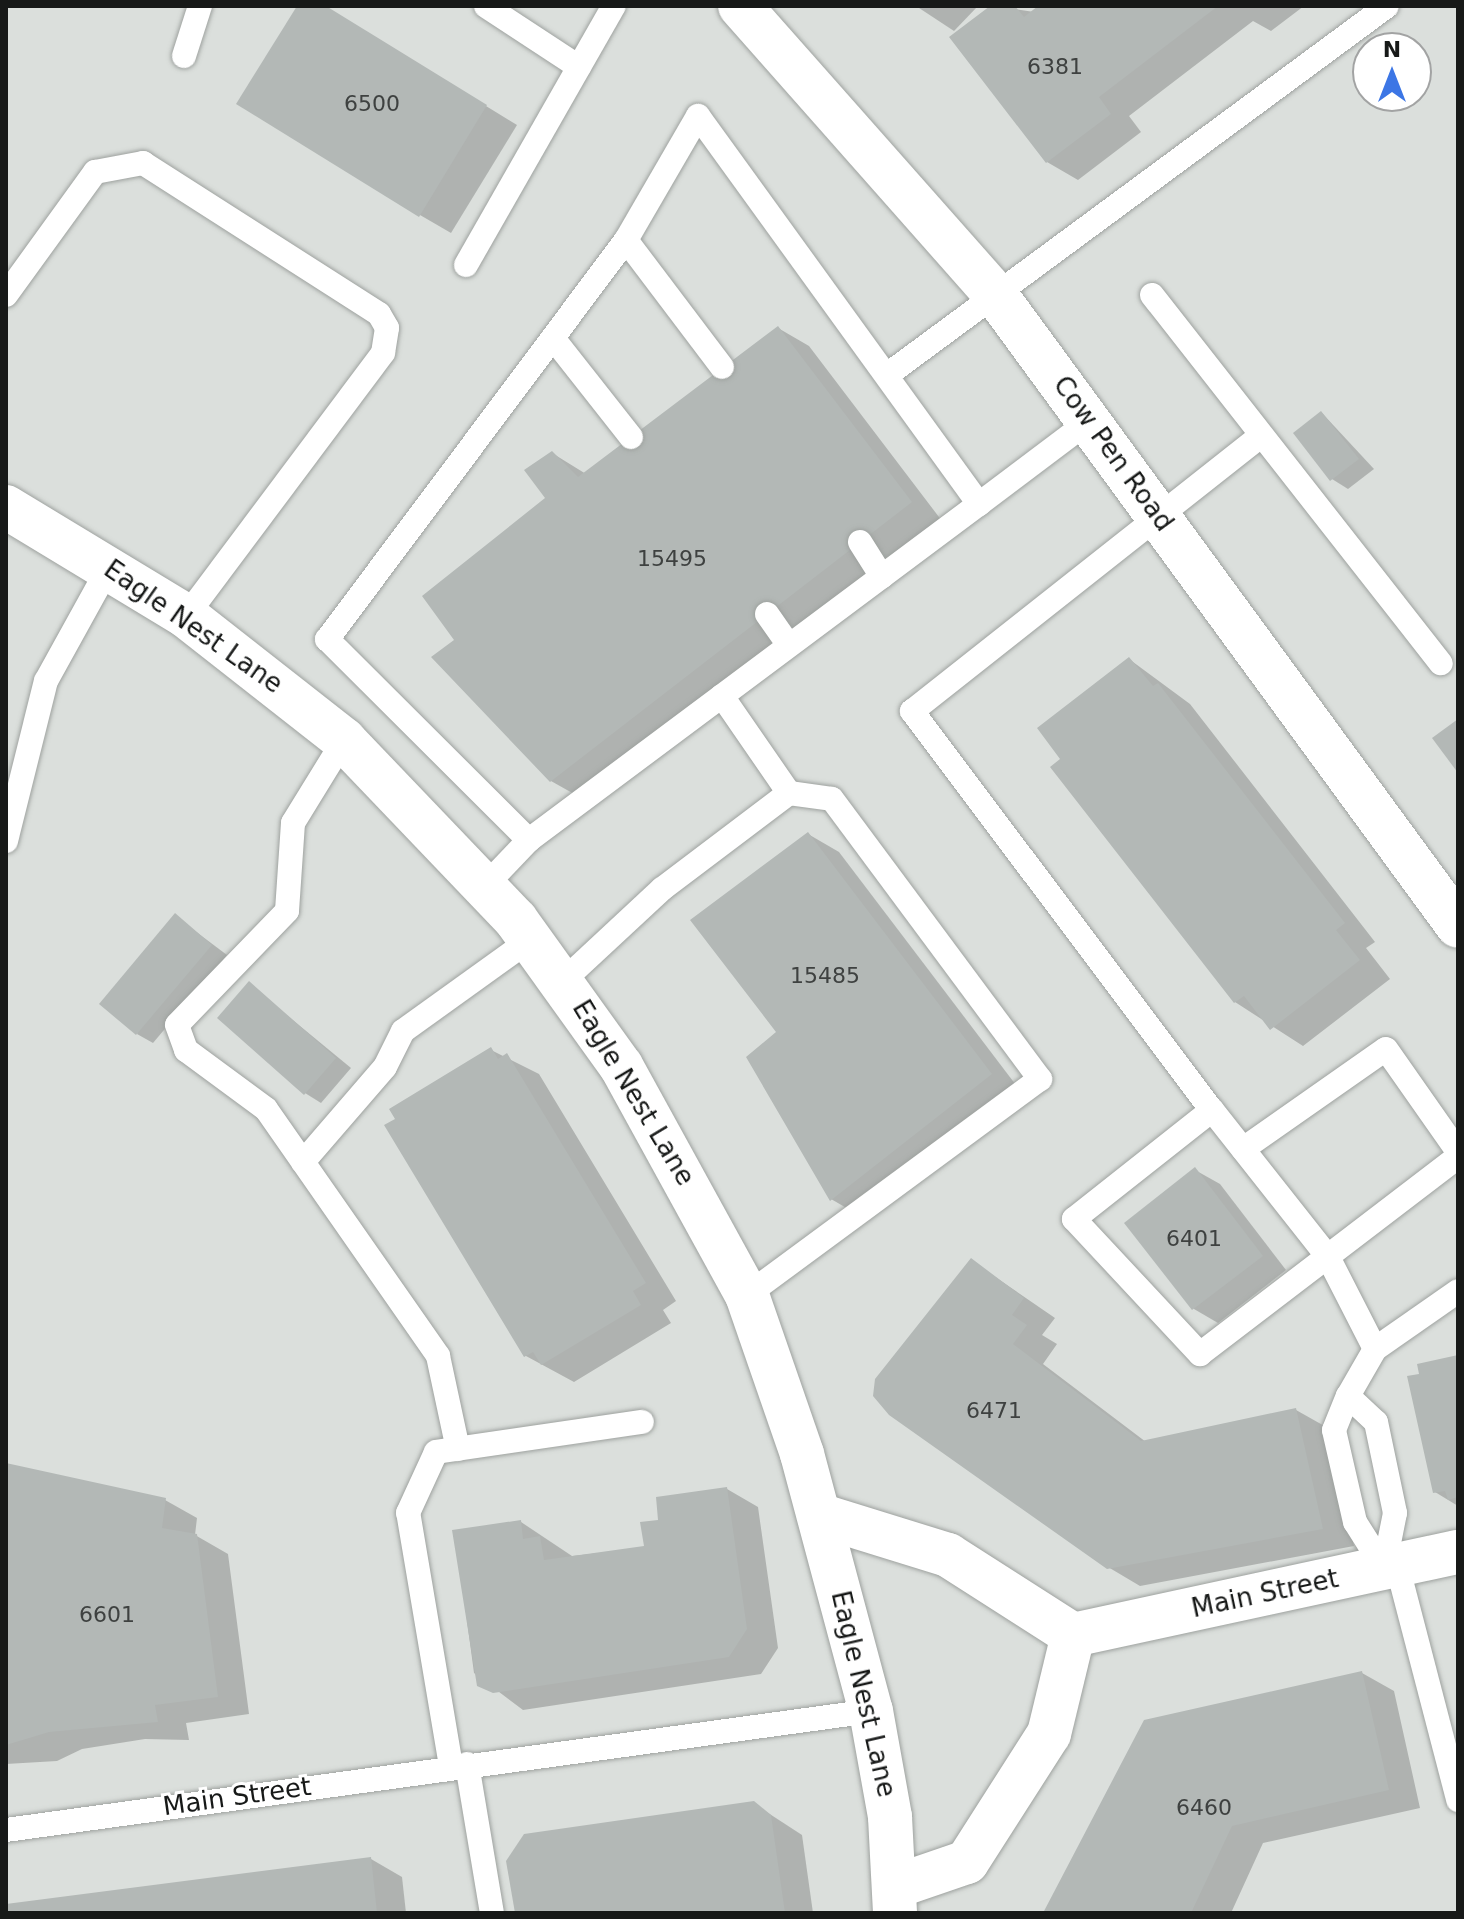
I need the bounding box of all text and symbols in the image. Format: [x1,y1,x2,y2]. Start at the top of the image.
north arrow [1352,32,1432,112]
text: N [1383,37,1401,62]
house number: 6381 [1027,54,1083,80]
house number: 6500 [344,91,400,117]
street label: Cow Pen Road [1046,370,1180,538]
house number: 15495 [637,546,707,572]
street label: Eagle Nest Lane [98,554,288,700]
house number: 15485 [790,963,860,989]
street label: Eagle Nest Lane [565,995,701,1191]
house number: 6401 [1166,1226,1222,1252]
house number: 6471 [966,1398,1022,1424]
street label: Main Street [1189,1563,1341,1625]
street label: Eagle Nest Lane [824,1588,902,1800]
house number: 6601 [79,1602,135,1628]
street label: Main Street [161,1771,313,1823]
house number: 6460 [1176,1795,1232,1821]

